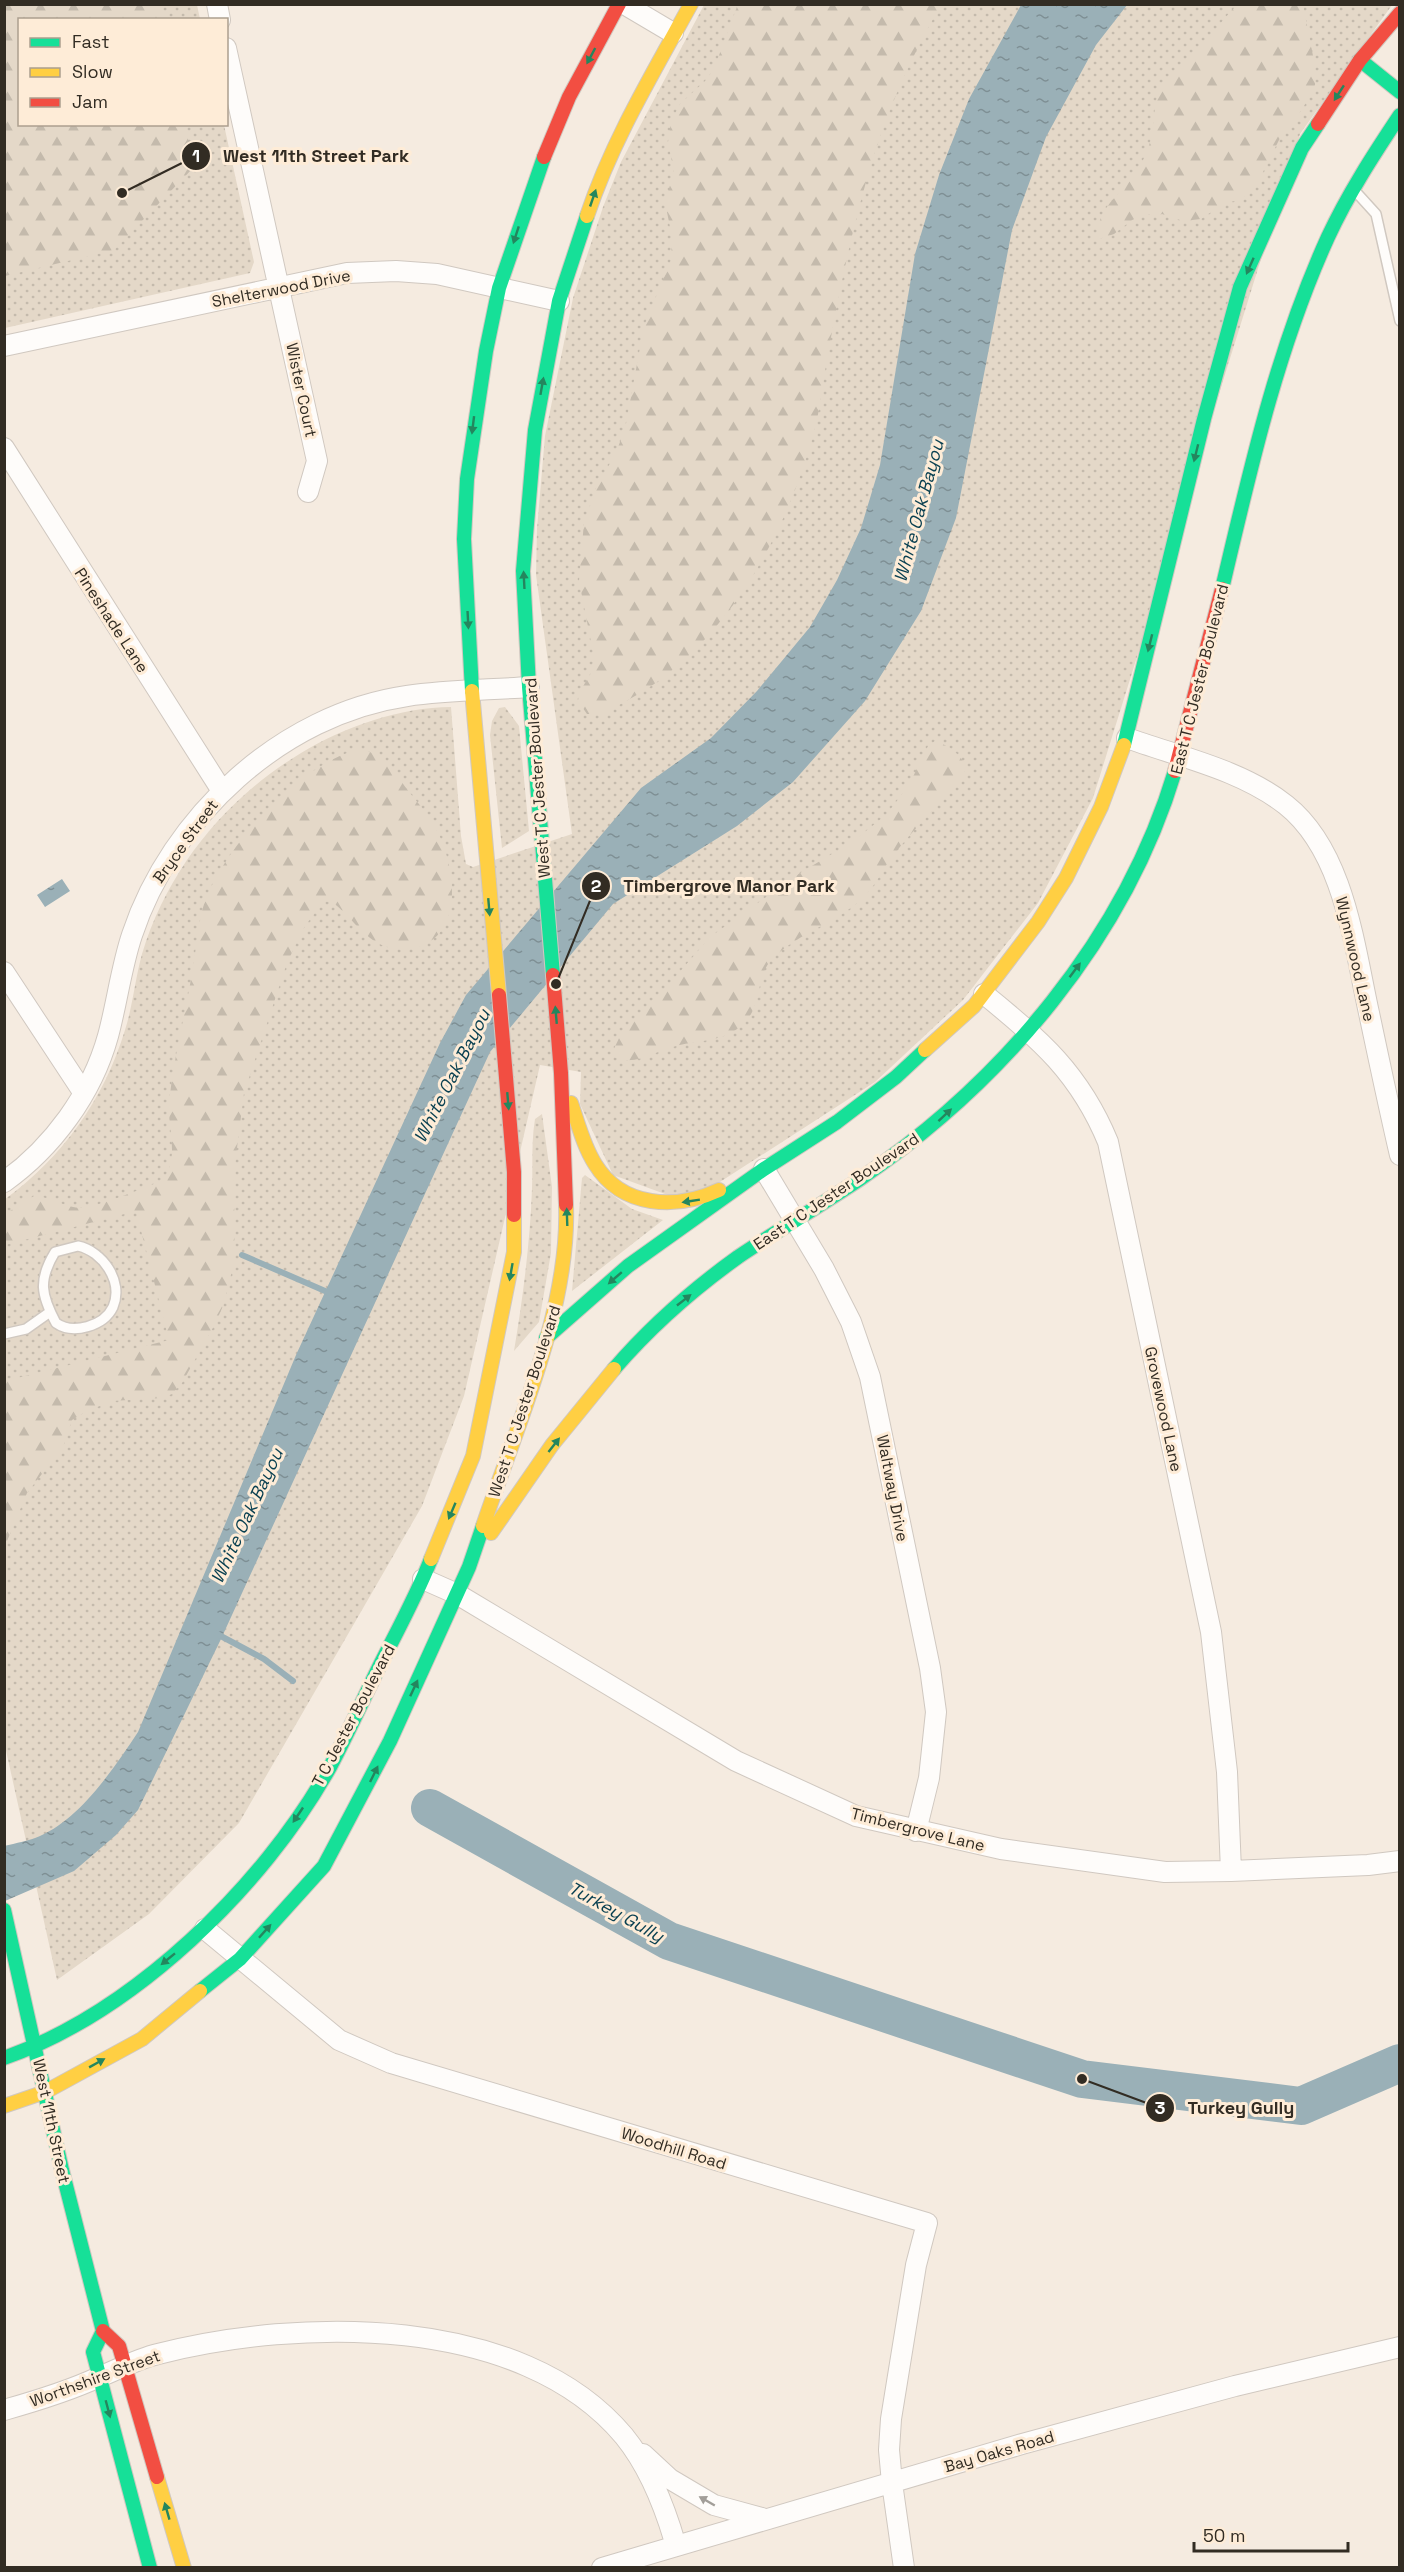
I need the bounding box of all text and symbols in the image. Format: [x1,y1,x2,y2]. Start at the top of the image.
legend [18,18,228,126]
text: Fast [72,30,109,53]
one-way arrow [586,48,596,65]
text: Slow [72,60,113,83]
one-way arrow [1333,85,1344,101]
text: Jam [72,90,108,113]
callout: West 11th Street Park [181,138,421,174]
text: 1 [192,144,200,167]
text: West 11th Street Park [223,144,409,167]
one-way arrow [589,189,598,207]
one-way arrow [510,226,520,244]
one-way arrow [1244,257,1254,275]
street label: Shelterwood Drive [210,265,352,312]
street label: Wister Court [281,341,322,439]
one-way arrow [538,377,547,396]
one-way arrow [469,416,478,435]
water label: White Oak Bayou [888,436,949,585]
one-way arrow [1191,444,1201,462]
street label: Pineshade Lane [70,564,153,677]
one-way arrow [519,570,528,589]
street label: East T C Jester Boulevard [1166,582,1233,776]
one-way arrow [464,610,473,629]
one-way arrow [1145,634,1155,652]
street label: West T C Jester Boulevard [520,677,555,879]
street label: Bryce Street [148,795,223,887]
callout: Timbergrove Manor Park [581,868,846,904]
text: 2 [591,874,602,897]
text: Timbergrove Manor Park [623,874,835,897]
street label: Wynnwood Lane [1331,895,1380,1024]
one-way arrow [485,898,494,917]
one-way arrow [1069,963,1081,978]
water label: White Oak Bayou [408,1004,495,1146]
one-way arrow [551,1006,561,1025]
one-way arrow [503,1092,513,1111]
one-way arrow [938,1108,953,1122]
street label: East T C Jester Boulevard [749,1128,923,1255]
one-way arrow [682,1196,701,1205]
one-way arrow [562,1208,571,1227]
one-way arrow [506,1263,515,1282]
one-way arrow [607,1271,623,1284]
one-way arrow [676,1294,692,1307]
street label: West T C Jester Boulevard [484,1303,565,1500]
street label: Grovewood Lane [1140,1345,1187,1474]
street label: Waltway Drive [872,1433,913,1543]
one-way arrow [547,1437,560,1453]
water label: White Oak Bayou [205,1444,288,1587]
one-way arrow [447,1502,457,1520]
street label: T C Jester Boulevard [307,1641,400,1790]
one-way arrow [409,1680,418,1697]
one-way arrow [369,1765,378,1782]
street label: Timbergrove Lane [849,1803,987,1856]
one-way arrow [293,1807,304,1823]
water label: Turkey Gully [565,1876,669,1948]
one-way arrow [258,1924,271,1939]
one-way arrow [160,1952,175,1964]
street label: West 11th Street [28,2057,75,2185]
one-way arrow [88,2058,105,2068]
callout: Turkey Gully [1145,2090,1306,2126]
text: 3 [1155,2096,1166,2119]
text: Turkey Gully [1188,2096,1294,2119]
street label: Woodhill Road [619,2123,729,2174]
street label: Worthshire Street [27,2345,163,2412]
one-way arrow [104,2400,113,2418]
street label: Bay Oaks Road [942,2426,1057,2477]
one-way arrow [699,2495,715,2506]
one-way arrow [162,2502,171,2520]
scale bar [1194,2515,1348,2553]
text: 50 m [1203,2524,1245,2547]

